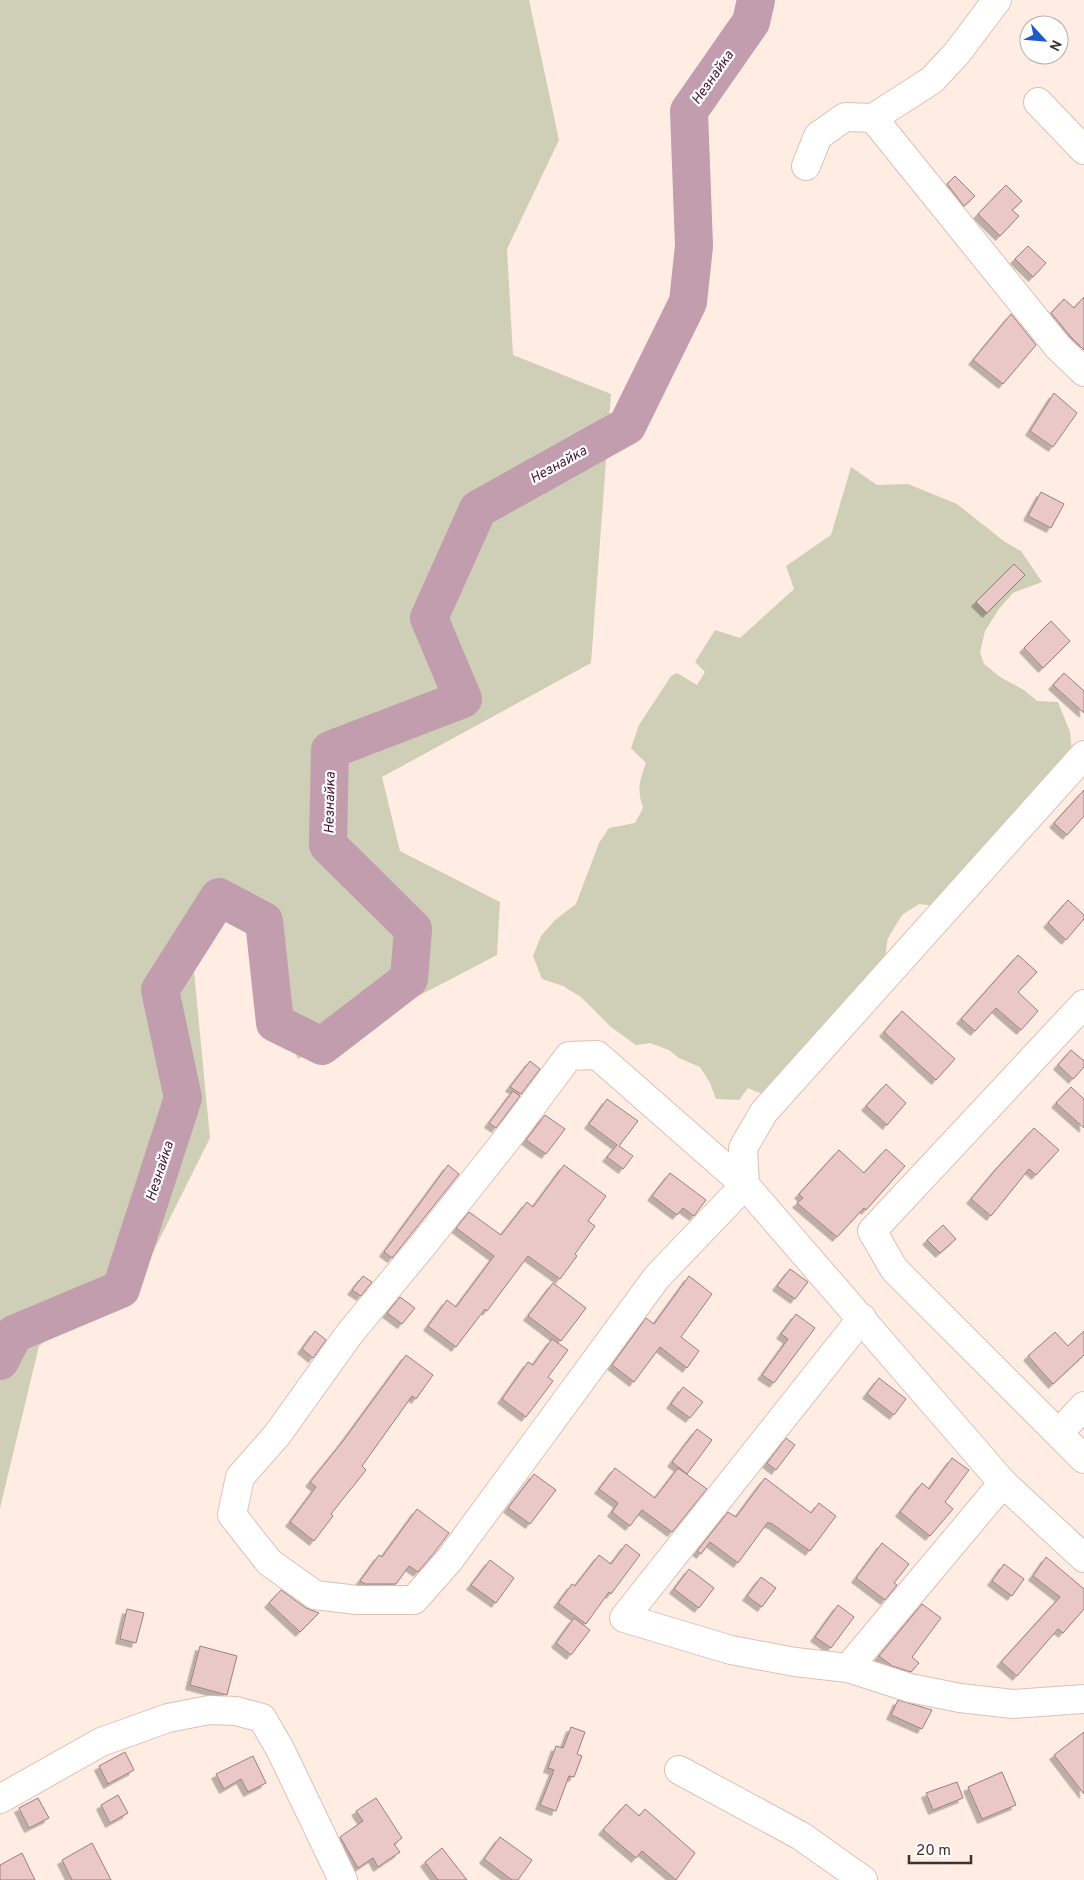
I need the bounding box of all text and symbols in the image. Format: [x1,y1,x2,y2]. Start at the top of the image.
north arrow [1019,15,1069,65]
text: N [1044,37,1064,53]
water label: Незнайка [688,47,738,108]
water label: Незнайка [528,442,591,488]
water label: Незнайка [321,771,340,834]
water label: Незнайка [143,1139,178,1204]
scale bar [909,1832,972,1864]
text: 20 m [916,1842,951,1861]

